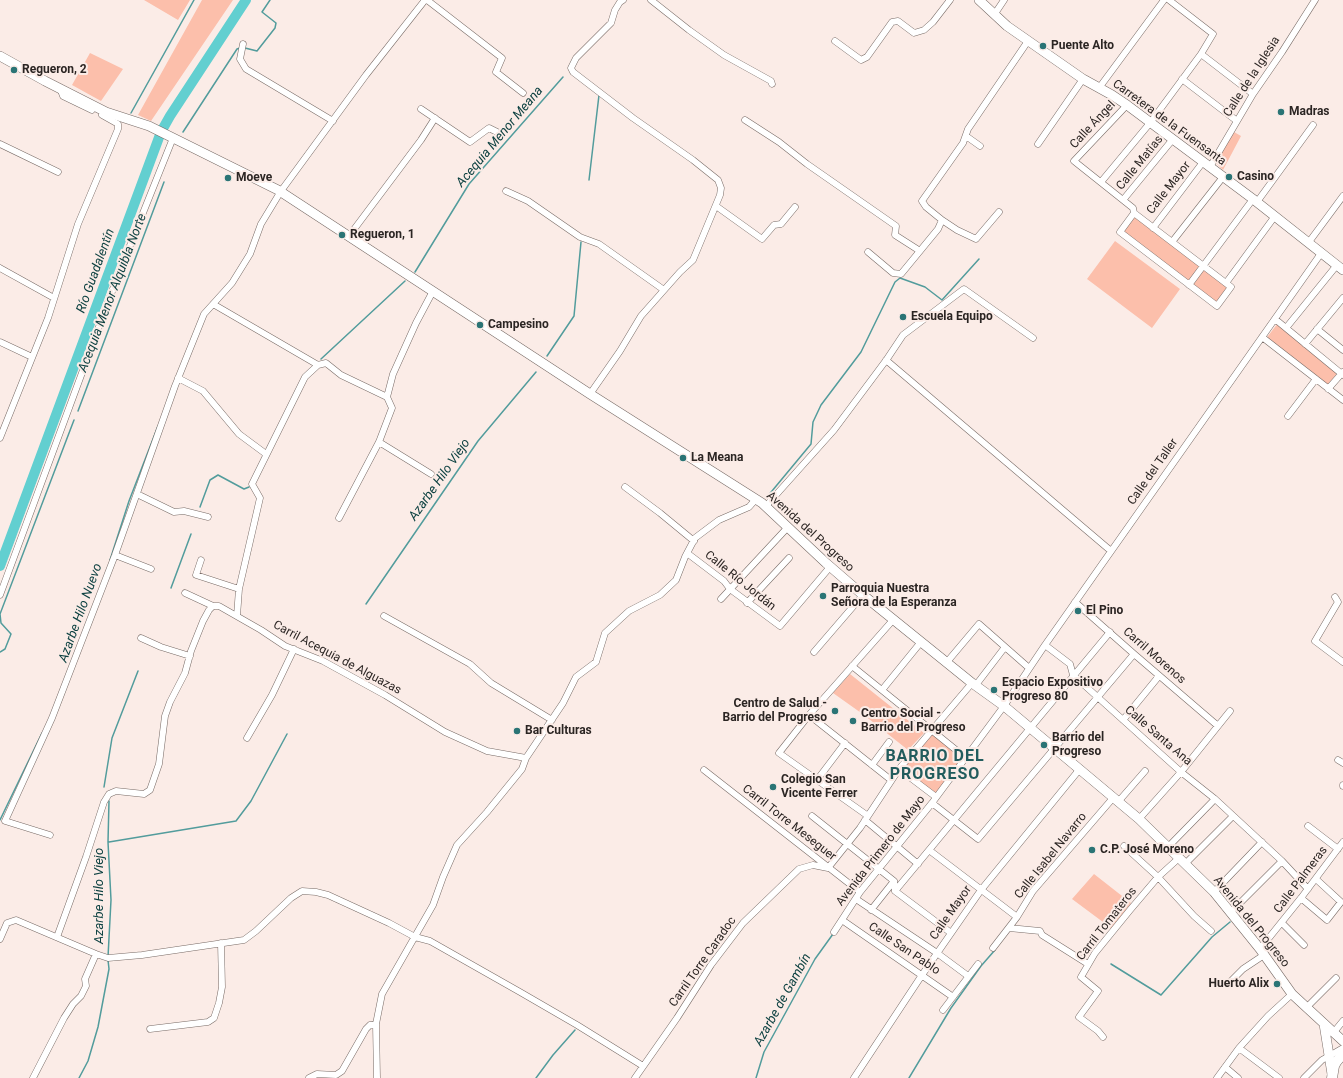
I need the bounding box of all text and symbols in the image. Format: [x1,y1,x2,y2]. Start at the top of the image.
street label: Calle de la Iglesia [1221,34,1283,120]
place label: Puente Alto [1051,39,1114,53]
marker: Puente Alto [1038,41,1048,51]
place label: Regueron, 2 [22,63,87,77]
marker: Regueron, 2 [9,65,19,75]
street label: Carretera de la Fuensanta [1109,77,1229,169]
water label: Acequia Menor Meana [453,84,547,190]
street label: Calle Ángel [1067,98,1119,152]
place label: Madras [1289,105,1329,119]
marker: Madras [1276,107,1286,117]
street label: Calle Matías [1114,133,1166,193]
street label: Calle Mayor [1144,159,1194,217]
place label: Casino [1237,170,1274,184]
place label: Moeve [236,171,272,185]
marker: Casino [1224,172,1234,182]
marker: Moeve [223,173,233,183]
water label: Acequia Menor Alquibla Norte [76,212,150,374]
water label: Río Guadalentín [74,227,118,315]
place label: Regueron, 1 [350,228,415,242]
marker: Regueron, 1 [337,230,347,240]
place label: Escuela Equipo [911,310,993,324]
marker: Escuela Equipo [898,312,908,322]
place label: Campesino [488,318,549,332]
marker: Campesino [475,320,485,330]
water label: Azarbe Hilo Viejo [406,436,474,524]
street label: Calle del Taller [1125,436,1181,508]
place label: La Meana [691,451,743,465]
marker: La Meana [678,453,688,463]
street label: Avenida del Progreso [763,489,857,575]
street label: Calle Río Jordán [702,548,778,614]
water label: Azarbe Hilo Nuevo [56,562,106,664]
place label: Parroquia Nuestra Señora de la Esperanza [831,582,957,610]
marker: Parroquia Nuestra Señora de la Esperanza [818,591,828,601]
place label: El Pino [1086,604,1123,618]
marker: El Pino [1073,606,1083,616]
street label: Carril Acequia de Alguazas [270,618,404,698]
street label: Carril Morenos [1120,625,1188,687]
place label: Espacio Expositivo Progreso 80 [1002,676,1103,704]
marker: Espacio Expositivo Progreso 80 [989,685,999,695]
place label: Centro de Salud - Barrio del Progreso [723,697,827,725]
street label: Calle Santa Ana [1122,703,1194,769]
marker: Centro de Salud - Barrio del Progreso [830,706,840,716]
place label: Centro Social - Barrio del Progreso [861,707,965,735]
marker: Centro Social - Barrio del Progreso [848,716,858,726]
place label: Bar Culturas [525,724,592,738]
marker: Bar Culturas [512,726,522,736]
place label: Barrio del Progreso [1052,731,1104,759]
marker: Barrio del Progreso [1039,740,1049,750]
district label: BARRIO DEL PROGRESO [885,747,985,785]
place label: Colegio San Vicente Ferrer [781,773,857,801]
street label: Carril Torre Meseguer [739,782,839,864]
marker: Colegio San Vicente Ferrer [768,782,778,792]
street label: Avenida Primero de Mayo [833,793,929,909]
street label: Calle Isabel Navarro [1012,810,1090,902]
place label: C.P. José Moreno [1100,843,1194,857]
street label: Calle Palmeras [1271,844,1331,916]
marker: C.P. José Moreno [1087,845,1097,855]
water label: Azarbe Hilo Viejo [92,848,108,944]
street label: Avenida del Progreso [1210,874,1292,970]
street label: Calle Mayor [927,883,975,943]
street label: Carril Tomateros [1074,884,1140,964]
street label: Carril Torre Caradoc [667,914,739,1010]
street label: Calle San Pablo [865,920,943,978]
water label: Azarbe de Gambín [751,951,815,1049]
place label: Huerto Alix [1208,977,1269,991]
marker: Huerto Alix [1272,979,1282,989]

